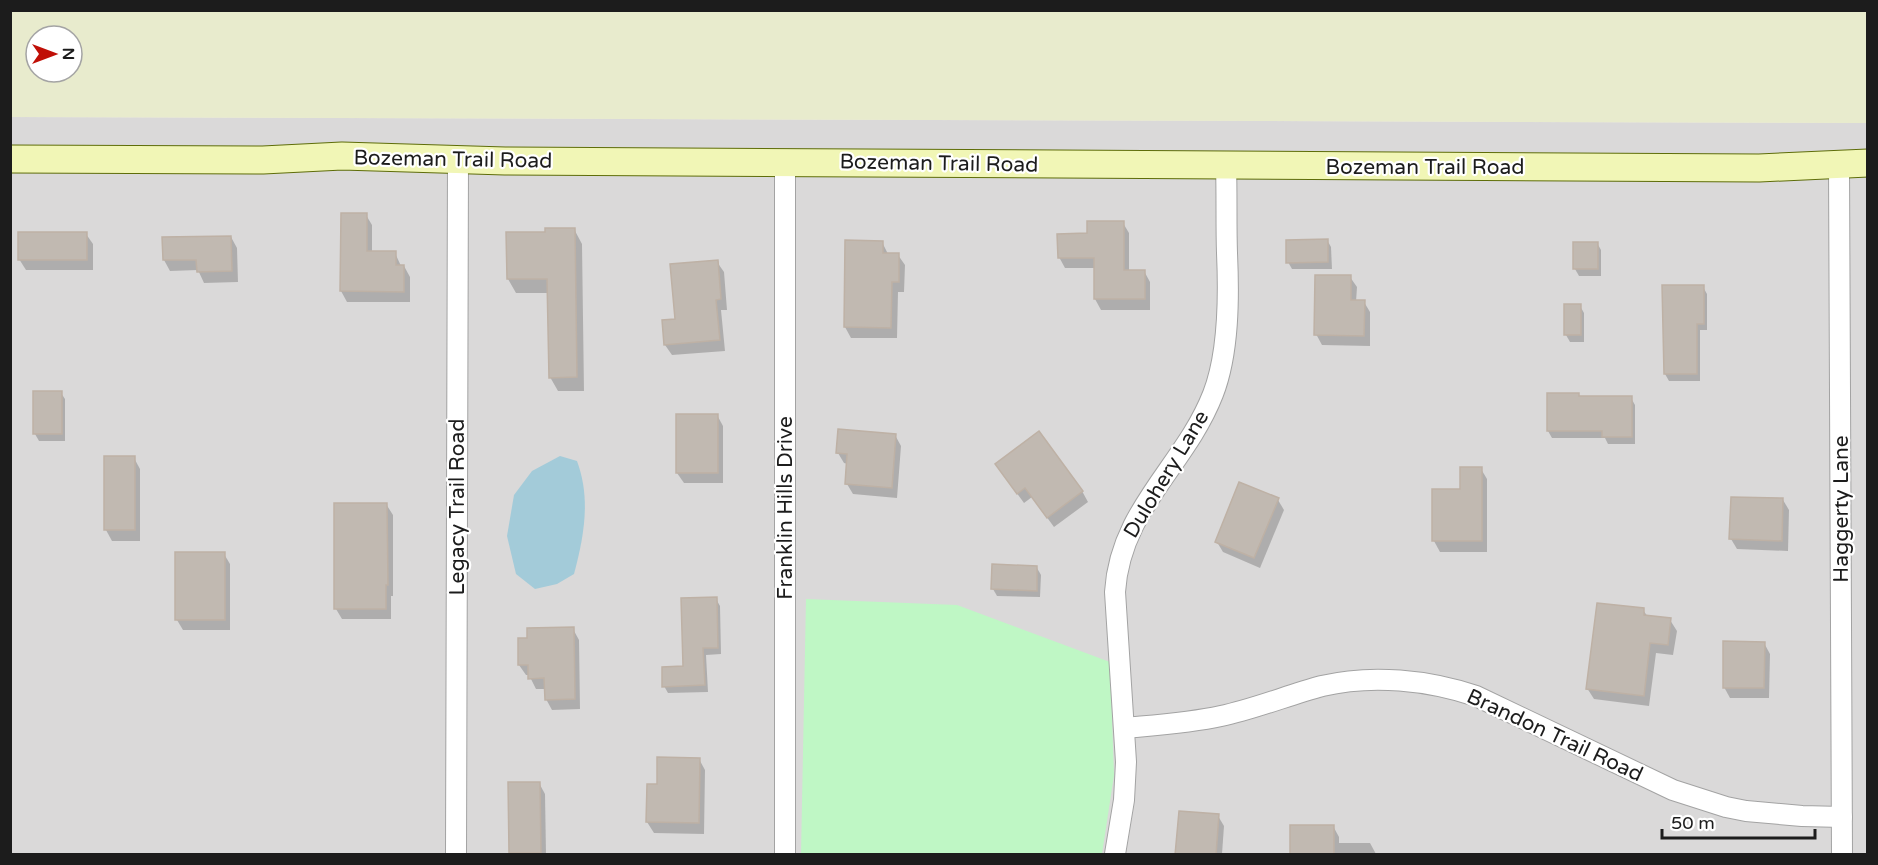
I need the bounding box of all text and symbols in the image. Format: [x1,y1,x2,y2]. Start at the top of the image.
north arrow [24,24,84,84]
text: N [58,48,78,60]
street label: Bozeman Trail Road [353,145,553,174]
street label: Bozeman Trail Road [839,149,1039,178]
street label: Bozeman Trail Road [1326,155,1524,180]
street label: Dulohery Lane [1119,406,1214,543]
street label: Franklin Hills Drive [773,416,798,600]
street label: Legacy Trail Road [445,418,470,596]
street label: Haggerty Lane [1829,435,1854,583]
street label: Brandon Trail Road [1463,684,1647,787]
scale bar [1662,802,1815,840]
text: 50 m [1671,812,1715,834]

